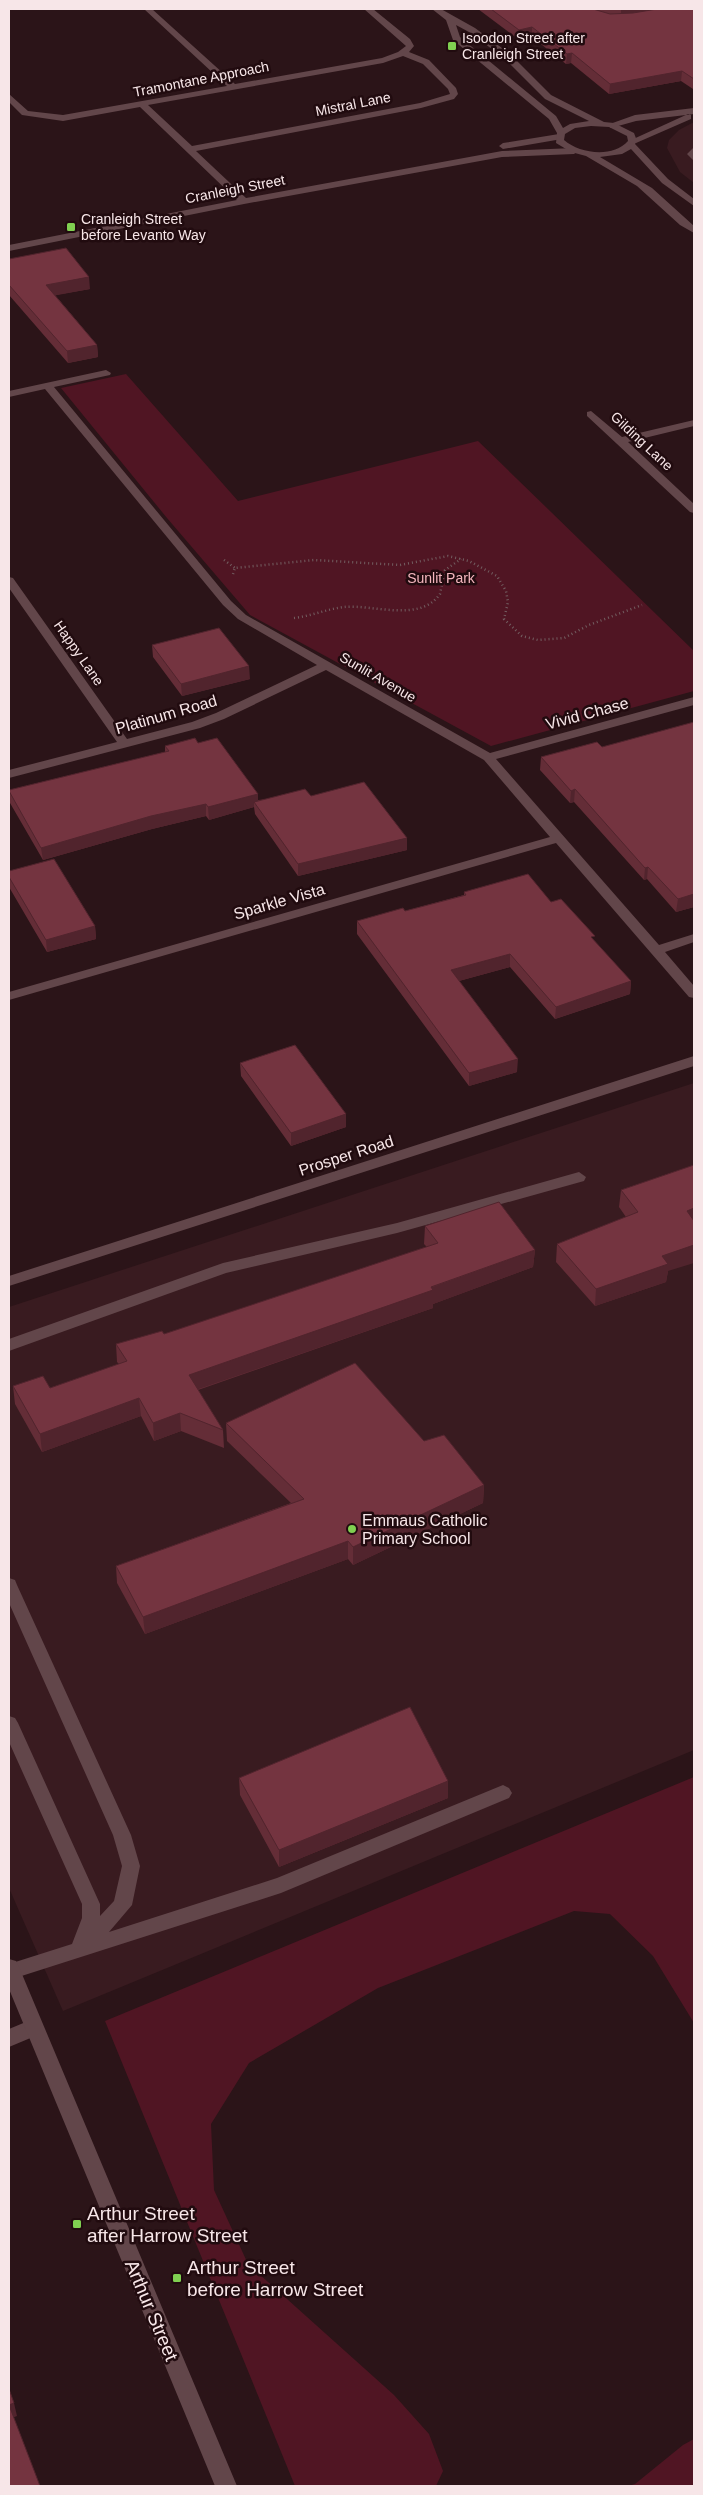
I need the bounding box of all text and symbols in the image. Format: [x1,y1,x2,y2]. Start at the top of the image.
place label: Isoodon Street after Cranleigh Street [462,30,585,62]
marker: Isoodon Street after Cranleigh Street [446,40,458,52]
street label: Tramontane Approach [132,58,270,100]
street label: Mistral Lane [314,89,392,119]
street label: Cranleigh Street [184,171,286,207]
place label: Cranleigh Street before Levanto Way [81,211,206,243]
marker: Cranleigh Street before Levanto Way [65,221,77,233]
street label: Gilding Lane [608,408,676,474]
park label: Sunlit Park [407,570,476,586]
street label: Happy Lane [51,617,107,689]
street label: Sunlit Avenue [337,649,419,705]
street label: Platinum Road [113,692,219,737]
street label: Vivid Chase [544,694,631,733]
street label: Sparkle Vista [232,880,327,923]
street label: Prosper Road [297,1132,396,1179]
place label: Emmaus Catholic Primary School [362,1512,487,1547]
marker: Emmaus Catholic Primary School [346,1523,358,1535]
place label: Arthur Street after Harrow Street [87,2203,248,2246]
marker: Arthur Street after Harrow Street [71,2218,83,2230]
street label: Arthur Street [121,2257,183,2365]
place label: Arthur Street before Harrow Street [187,2257,364,2300]
marker: Arthur Street before Harrow Street [171,2272,183,2284]

